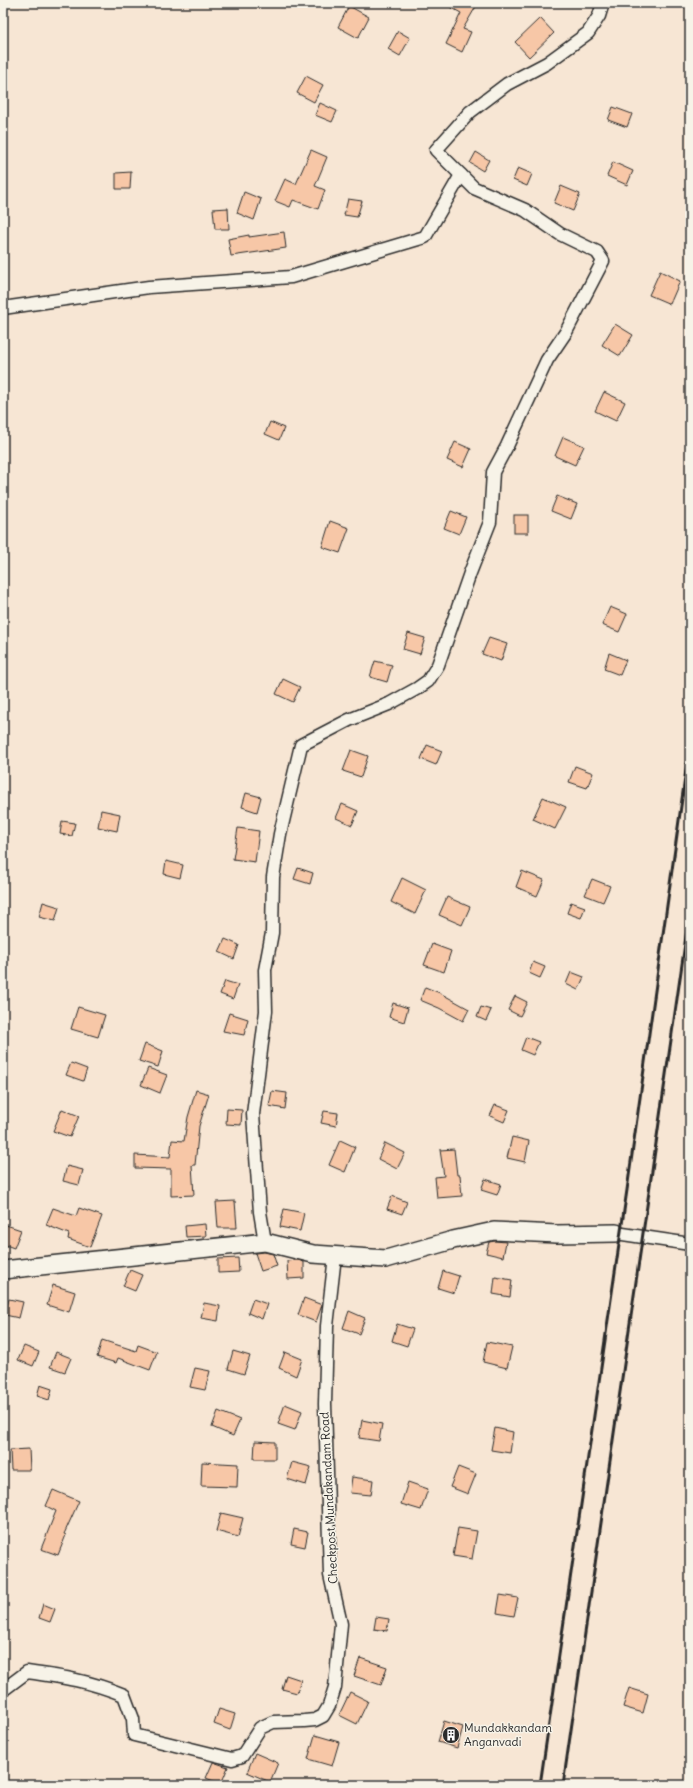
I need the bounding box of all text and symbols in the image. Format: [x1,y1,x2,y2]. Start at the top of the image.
street label: Checkpost Mundakandam Road [317,1412,340,1584]
place label: Mundakkandam Anganvadi [464,1720,552,1749]
building icon: Mundakkandam Anganvadi [441,1725,461,1745]

